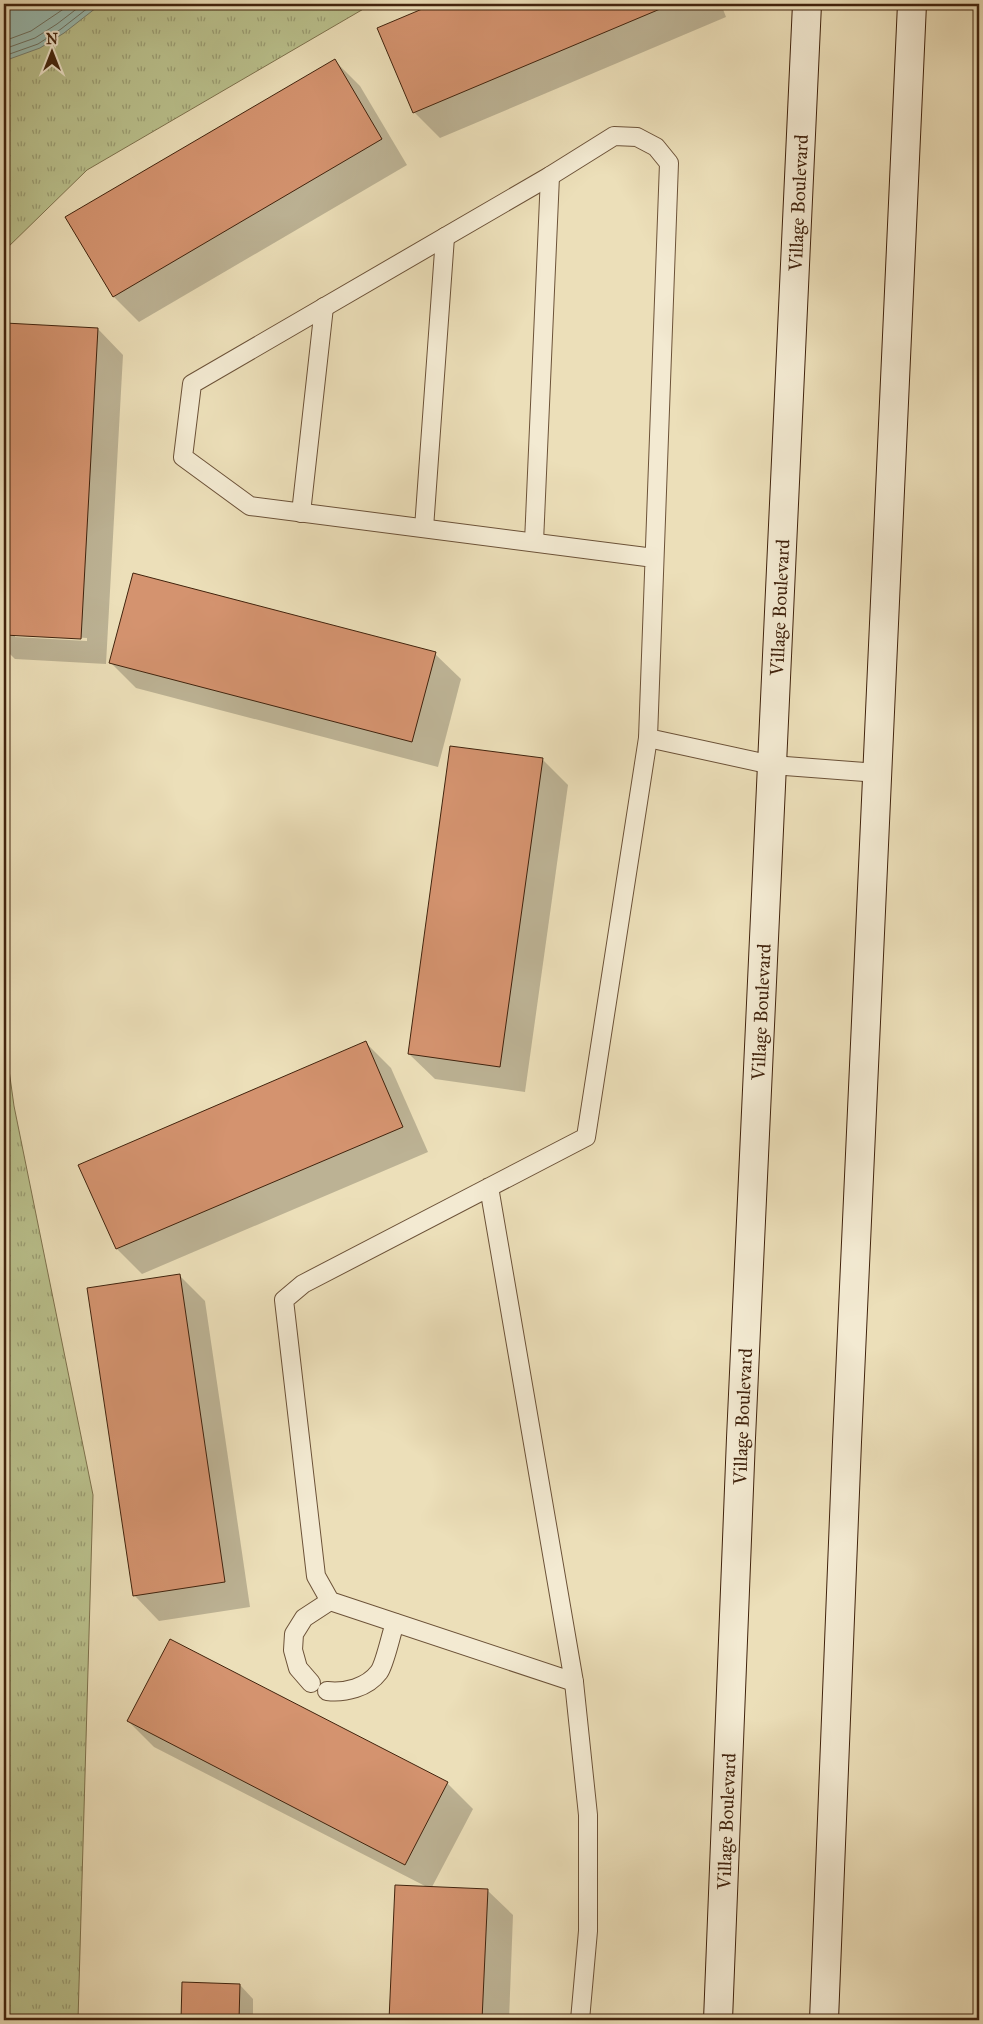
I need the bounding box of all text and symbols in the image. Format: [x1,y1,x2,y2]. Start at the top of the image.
north arrow [28,28,78,78]
text: N [46,31,58,48]
street label: Village Boulevard [783,134,813,273]
street label: Village Boulevard [765,538,794,677]
street label: Village Boulevard [746,943,775,1082]
street label: Village Boulevard [728,1347,757,1486]
street label: Village Boulevard [712,1752,740,1891]

